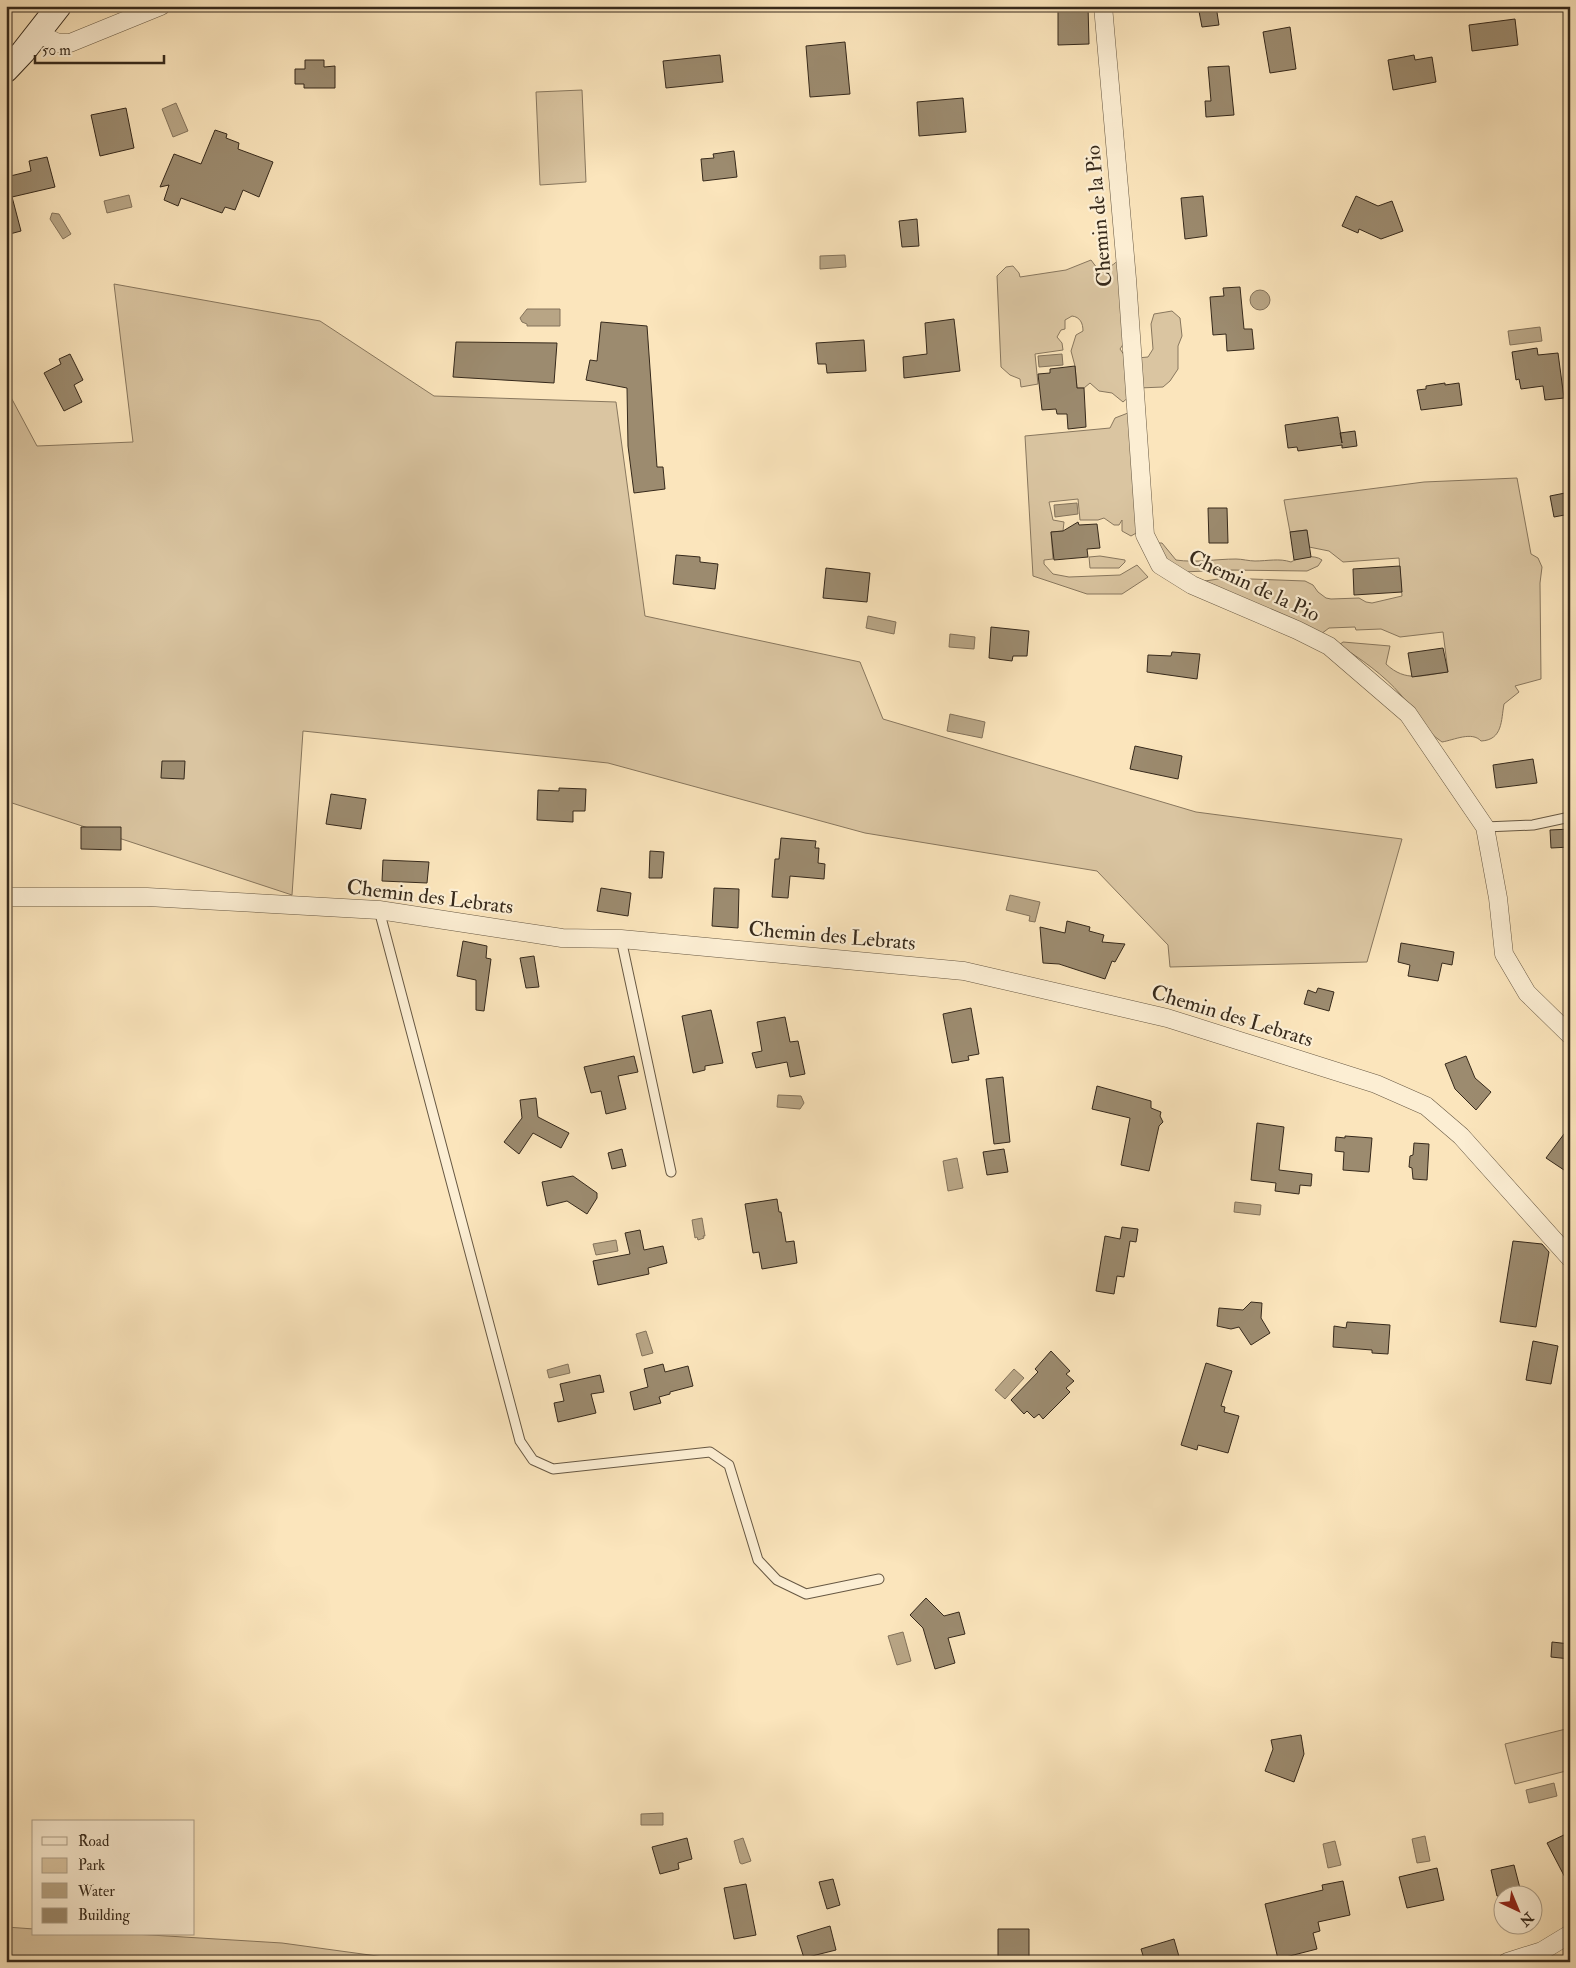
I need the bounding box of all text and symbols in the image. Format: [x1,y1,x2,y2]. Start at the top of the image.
scale bar [35,32,164,64]
text: 50 m [42,41,71,60]
street label: Chemin de la Pio [1079,144,1119,288]
street label: Chemin de la Pio [1184,544,1324,628]
street label: Chemin des Lebrats [345,873,515,921]
street label: Chemin des Lebrats [747,915,917,957]
street label: Chemin des Lebrats [1148,979,1316,1053]
legend [32,1820,195,1936]
text: Road [78,1832,110,1851]
text: Park [78,1856,105,1875]
text: Water [77,1882,115,1901]
north arrow [1494,1886,1544,1936]
text: Building [78,1906,130,1925]
text: N [1516,1908,1538,1930]

